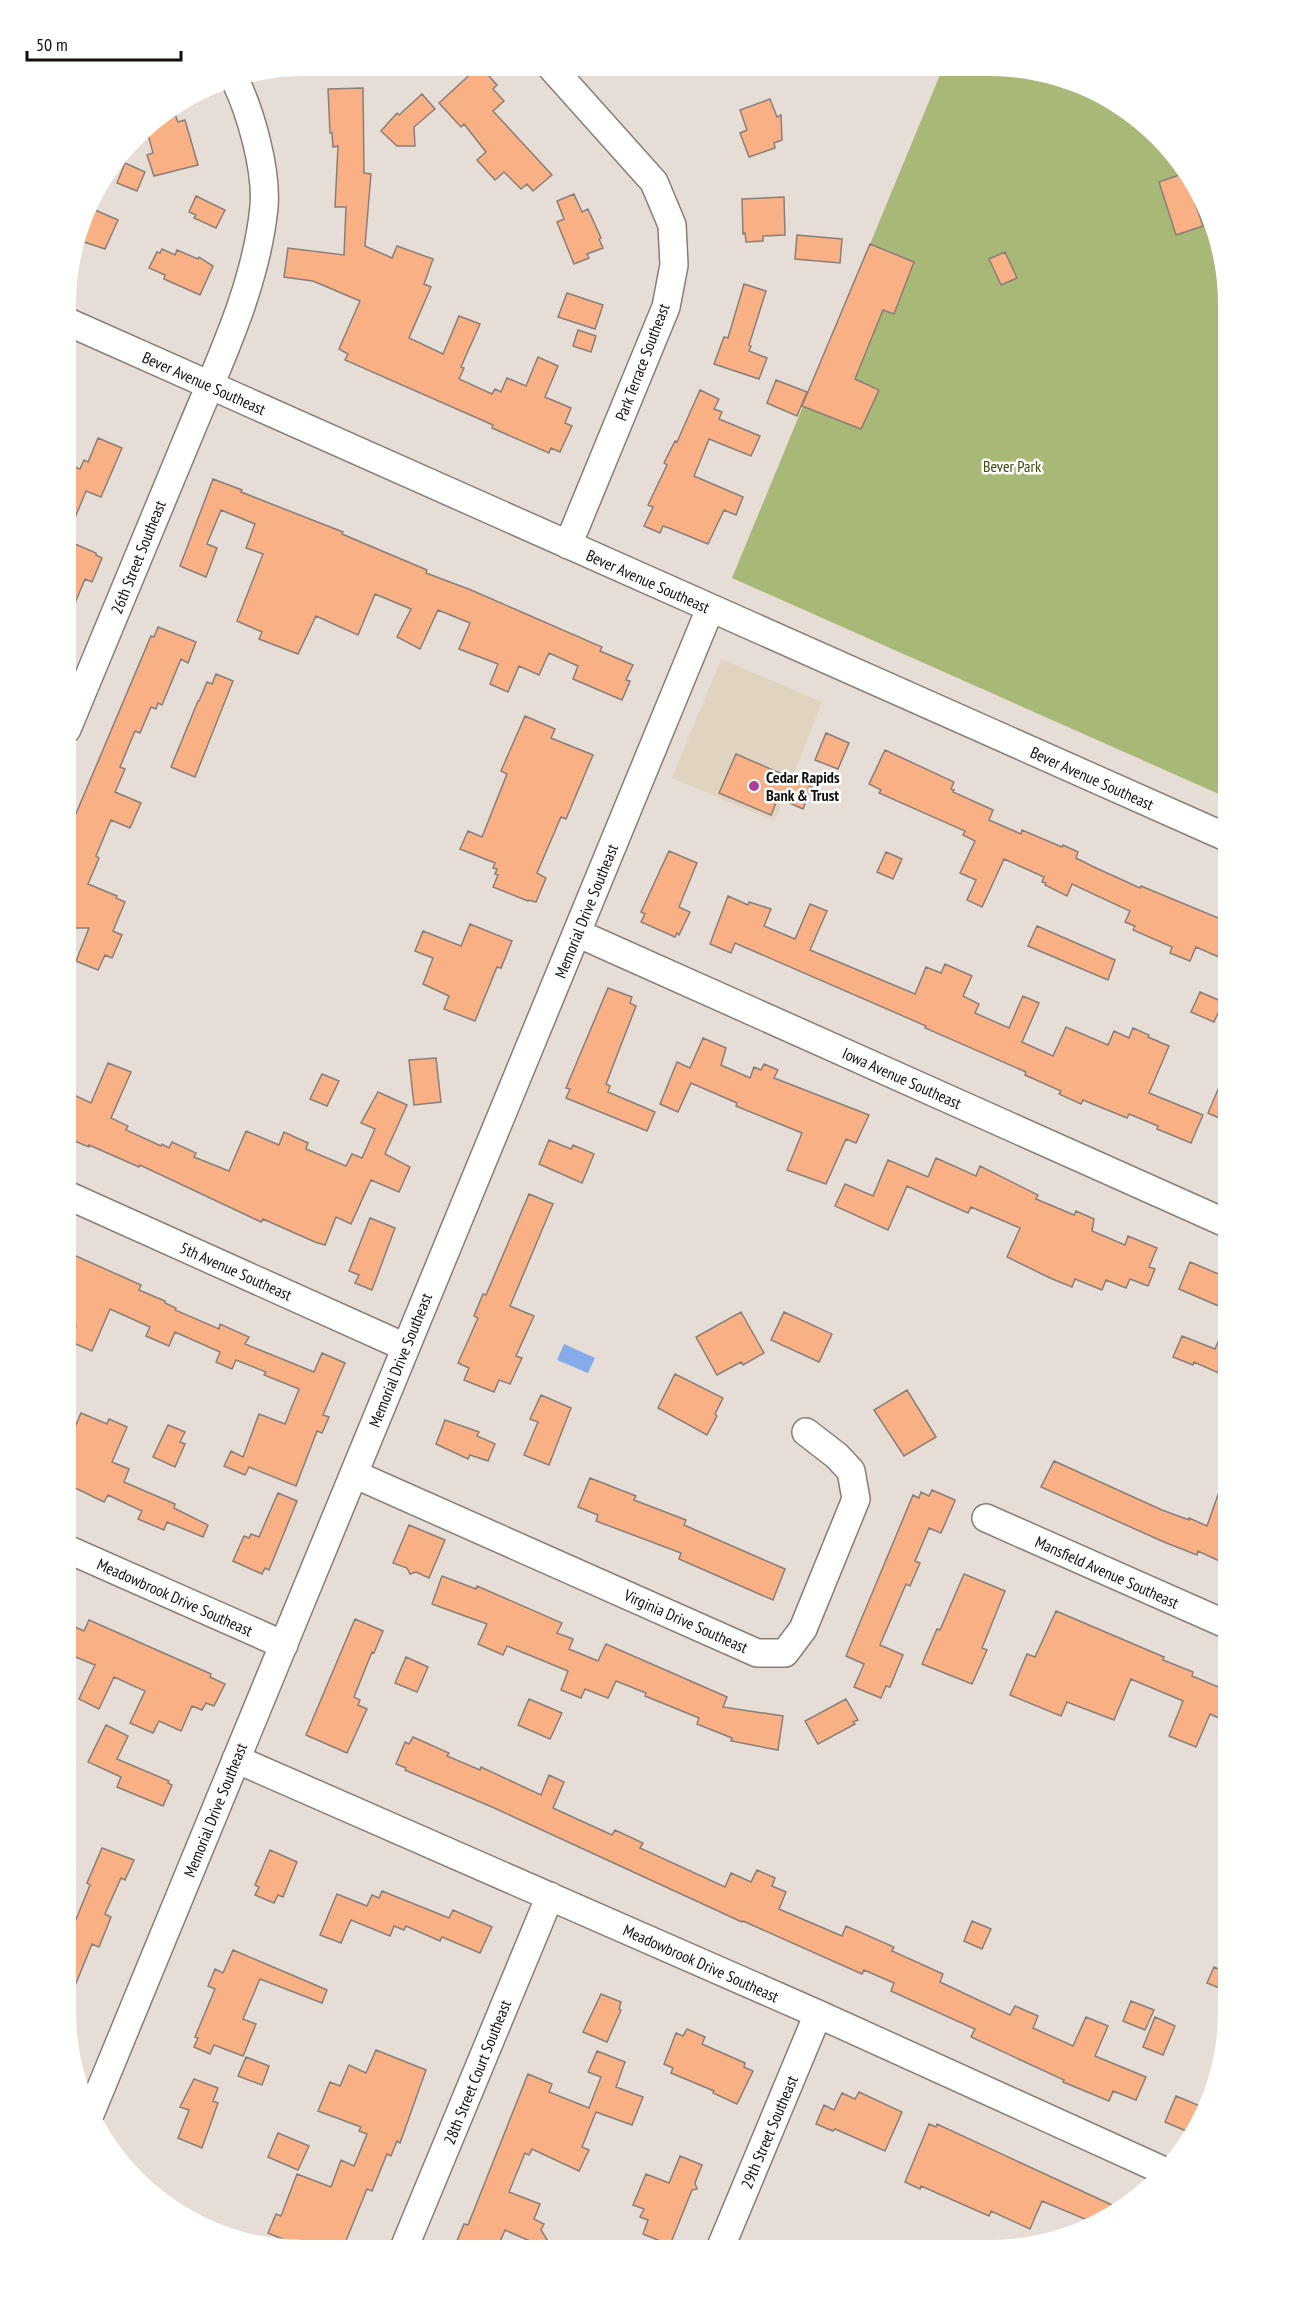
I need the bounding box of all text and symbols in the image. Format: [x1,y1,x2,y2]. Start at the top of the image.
scale bar [27,24,182,62]
text: 50 m [36,33,68,56]
street label: Park Terrace Southeast [610,300,674,423]
street label: Bever Avenue Southeast [139,347,269,419]
park label: Bever Park [983,456,1042,476]
street label: 26th Street Southeast [106,497,170,617]
street label: Bever Avenue Southeast [583,545,713,617]
street label: Bever Avenue Southeast [1027,742,1157,814]
place label: Cedar Rapids Bank & Trust [766,767,840,805]
marker: Cedar Rapids Bank & Trust [747,779,761,793]
street label: Memorial Drive Southeast [550,840,622,981]
street label: Iowa Avenue Southeast [839,1043,965,1113]
street label: 5th Avenue Southeast [177,1237,296,1305]
street label: Memorial Drive Southeast [364,1289,436,1430]
street label: Mansfield Avenue Southeast [1032,1531,1182,1613]
street label: Meadowbrook Drive Southeast [94,1554,256,1641]
street label: Virginia Drive Southeast [620,1584,752,1657]
street label: Memorial Drive Southeast [179,1739,251,1880]
street label: Meadowbrook Drive Southeast [620,1920,782,2007]
street label: 28th Street Court Southeast [439,1996,515,2147]
street label: 29th Street Southeast [736,2072,802,2191]

